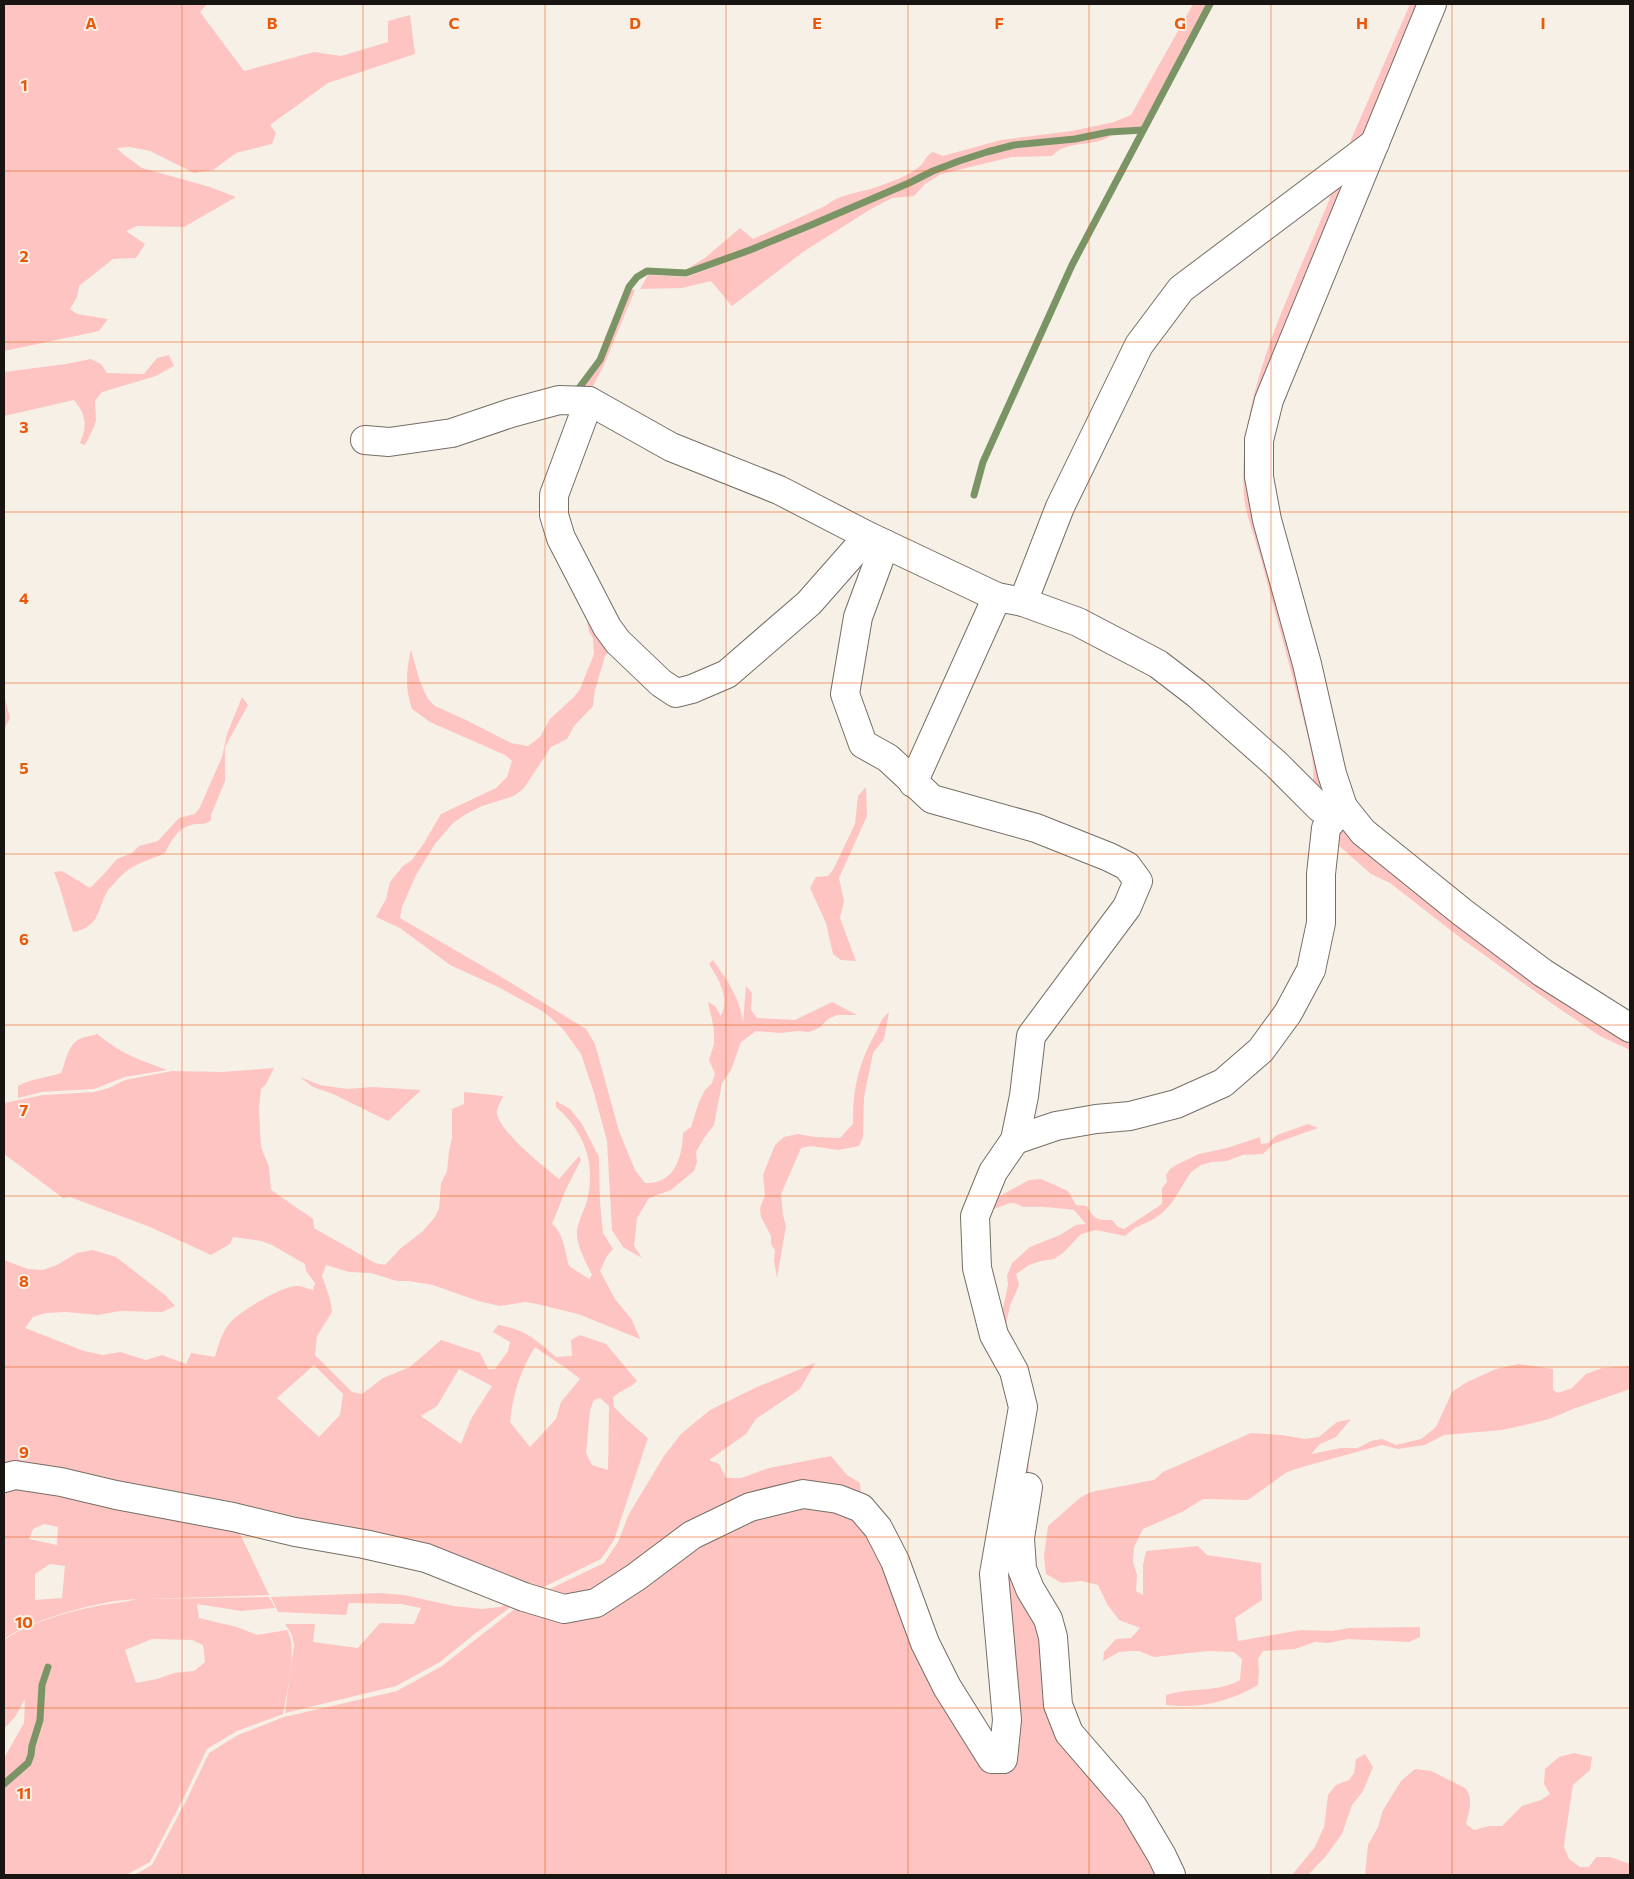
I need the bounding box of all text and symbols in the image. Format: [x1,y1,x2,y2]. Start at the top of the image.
text: A [85,13,97,32]
text: B [267,13,278,32]
text: C [449,13,460,32]
text: D [629,13,641,32]
text: E [812,13,822,32]
text: F [994,13,1004,32]
text: G [1174,13,1186,32]
text: H [1356,13,1368,32]
text: I [1540,13,1546,32]
text: 1 [20,75,28,94]
text: 2 [19,246,29,265]
text: 3 [19,417,29,436]
text: 4 [19,588,29,607]
text: 5 [19,758,29,777]
text: 6 [19,929,29,948]
text: 7 [20,1100,29,1119]
text: 8 [19,1271,29,1290]
text: 9 [19,1442,29,1461]
text: 10 [15,1612,33,1631]
text: 11 [17,1783,31,1802]

